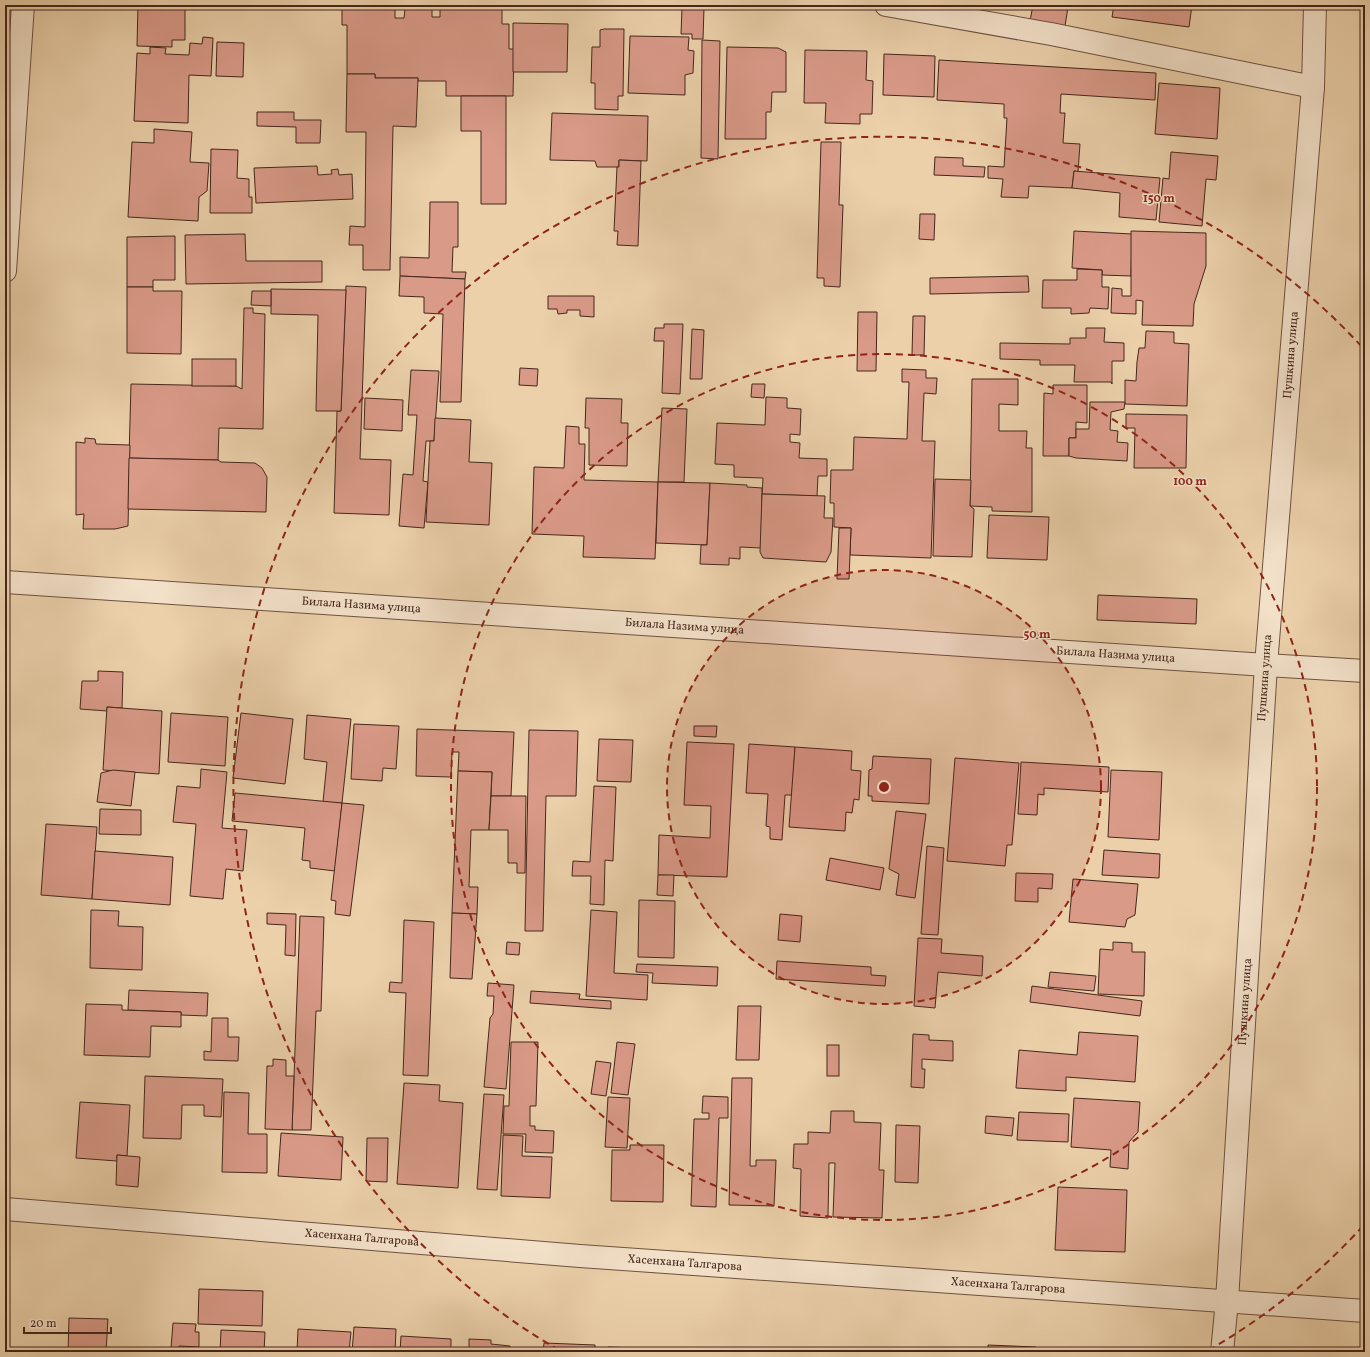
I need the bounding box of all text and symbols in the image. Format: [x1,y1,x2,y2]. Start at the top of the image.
text: 150 m [1143,191,1175,207]
street label: Пушкина улица [1280,311,1303,399]
text: 100 m [1173,474,1207,490]
street label: Билала Назима улица [301,594,421,617]
street label: Билала Назима улица [624,615,745,639]
text: 50 m [1023,627,1051,643]
street label: Пушкина улица [1254,634,1276,722]
street label: Билала Назима улица [1055,643,1176,667]
centre of rings [877,780,891,794]
street label: Пушкина улица [1235,958,1256,1046]
street label: Хасенхана Талгарова [304,1226,420,1251]
street label: Хасенхана Талгарова [627,1251,743,1275]
street label: Хасенхана Талгарова [950,1274,1066,1298]
scale bar [24,1309,111,1335]
text: 20 m [30,1316,57,1332]

